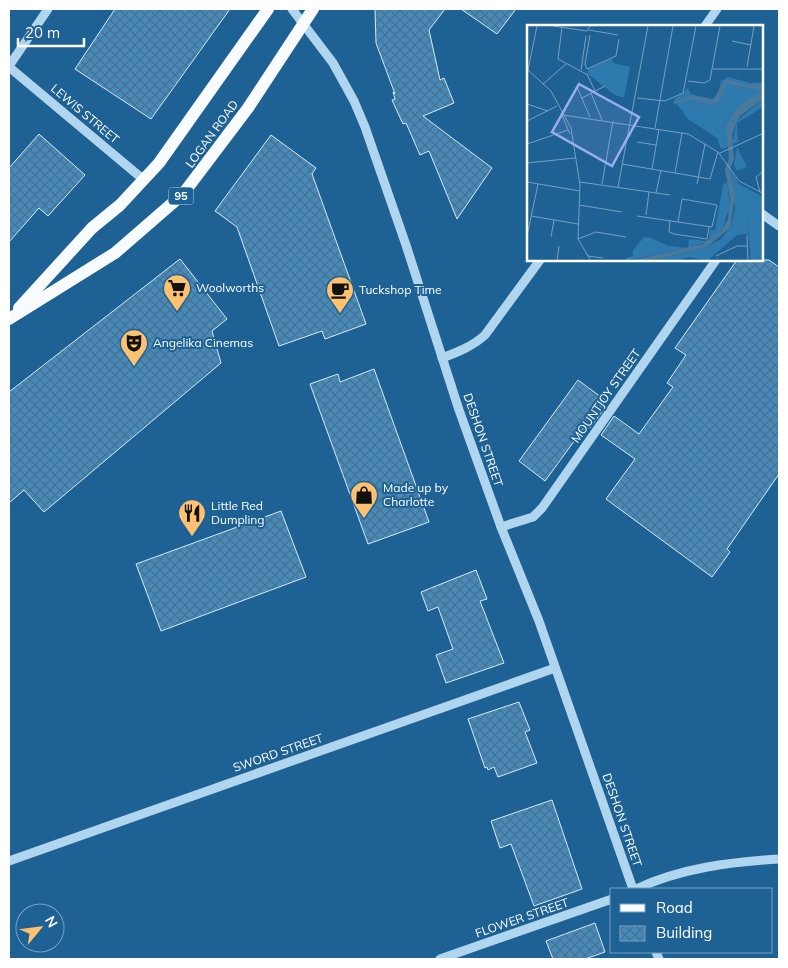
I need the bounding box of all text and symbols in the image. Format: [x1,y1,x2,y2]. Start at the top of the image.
scale bar [18,15,84,47]
text: 20 m [25,23,60,42]
inset map [527,25,763,261]
street label: LEWIS STREET [48,81,123,147]
street label: LOGAN ROAD [182,97,241,171]
road number: 95 [168,188,194,205]
supermarket icon: Woolworths [162,273,192,312]
cafe icon: Tuckshop Time [325,275,355,314]
place label: Woolworths [196,280,264,295]
place label: Tuckshop Time [359,282,442,297]
theatre icon: Angelika Cinemas [119,328,149,367]
place label: Angelika Cinemas [153,335,253,350]
street label: MOUNTJOY STREET [568,345,644,445]
street label: DESHON STREET [460,391,507,489]
shop icon: Made up by Charlotte [349,480,379,519]
place label: Made up by Charlotte [383,480,449,509]
restaurant icon: Little Red Dumpling [177,498,207,537]
place label: Little Red Dumpling [211,498,265,527]
street label: SWORD STREET [231,730,326,775]
street label: DESHON STREET [599,771,646,869]
legend [610,888,773,953]
street label: FLOWER STREET [473,894,571,941]
text: Road [656,898,693,917]
north arrow [15,903,65,953]
text: N [41,913,62,931]
text: Building [656,923,712,942]

